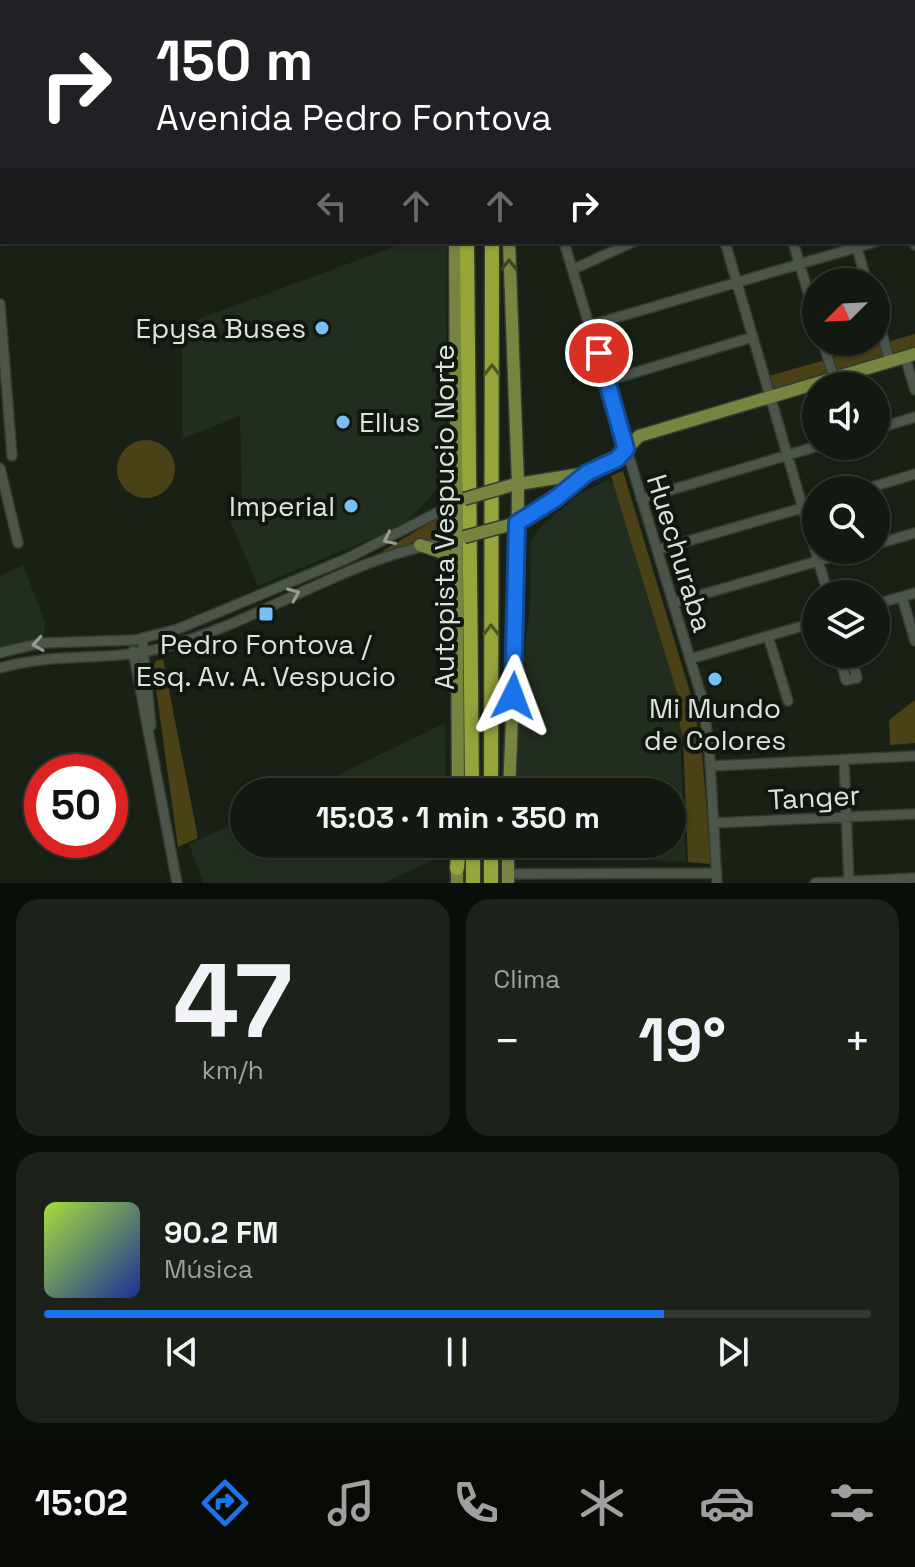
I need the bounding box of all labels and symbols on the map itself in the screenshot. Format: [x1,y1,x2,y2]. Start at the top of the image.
one-way arrow [500,258,518,271]
north arrow [802,268,890,356]
place label: Epysa Buses [135,310,306,346]
marker: Epysa Buses [313,319,331,337]
pin [565,319,633,387]
street label: Autopista Vespucio Norte [426,344,462,690]
one-way arrow [483,363,501,376]
place label: Ellus [359,404,420,440]
marker: Ellus [334,413,352,431]
street label: Huechuraba [639,470,721,636]
place label: Imperial [229,488,335,524]
marker: Imperial [342,497,360,515]
one-way arrow [383,529,398,545]
one-way arrow [286,588,300,604]
marker: Pedro Fontova / Esq. Av. A. Vespucio [257,605,275,623]
one-way arrow [482,623,500,636]
place label: Pedro Fontova / Esq. Av. A. Vespucio [136,626,396,694]
one-way arrow [31,635,44,652]
position arrow [471,654,555,738]
marker: Mi Mundo de Colores [706,670,724,688]
place label: Mi Mundo de Colores [644,690,786,758]
speed limit sign: 50 [24,754,128,858]
street label: Tanger [767,777,861,817]

